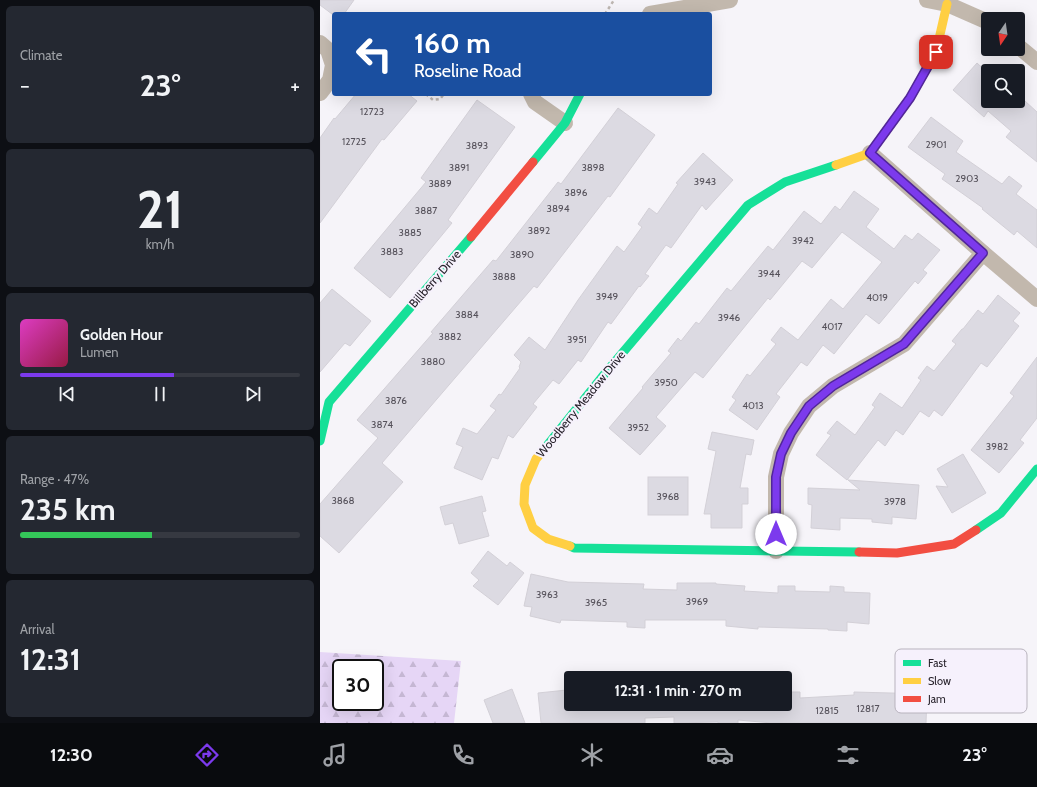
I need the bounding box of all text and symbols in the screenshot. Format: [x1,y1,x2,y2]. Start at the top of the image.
north arrow [981,12,1025,56]
map controls [981,12,1025,108]
text: 160 m [414,26,490,60]
icon: left [348,28,400,80]
pin [919,35,953,69]
icon: arrive [925,41,947,63]
text: Climate [20,47,62,63]
text: Roseline Road [414,60,522,82]
button: search [981,64,1025,108]
text: 23° [140,67,180,104]
text: − [20,72,30,99]
text: + [290,72,300,99]
house number: 12723 [360,105,384,118]
house number: 12725 [342,135,366,148]
house number: 2901 [925,138,947,151]
house number: 3893 [466,139,488,152]
house number: 3891 [449,161,469,174]
house number: 3898 [581,161,605,174]
house number: 2903 [955,172,979,185]
house number: 3943 [694,175,716,188]
house number: 3889 [428,177,452,190]
text: 21 [137,178,183,241]
house number: 3896 [565,186,588,199]
house number: 3894 [547,202,570,215]
house number: 3887 [415,204,437,217]
house number: 3892 [528,224,550,237]
house number: 3885 [399,226,421,239]
house number: 3942 [792,234,814,247]
text: km/h [146,236,174,252]
house number: 3883 [381,245,403,258]
street label: Billberry Drive [406,247,464,311]
house number: 3890 [510,248,534,261]
house number: 3944 [758,267,781,280]
house number: 3888 [492,270,516,283]
house number: 3949 [596,290,619,303]
house number: 4019 [866,291,888,304]
house number: 3884 [455,308,479,321]
house number: 3946 [718,311,741,324]
house number: 4017 [821,320,843,333]
text: Golden Hour [80,326,163,344]
house number: 3882 [439,330,461,343]
house number: 3951 [567,333,587,346]
text: Lumen [80,344,119,360]
street label: Woodberry Meadow Drive [533,347,628,460]
house number: 3880 [421,355,445,368]
house number: 3950 [654,376,678,389]
icon: previous [56,383,78,405]
icon: pause [149,383,171,405]
icon: next [242,383,264,405]
house number: 3876 [385,394,407,407]
house number: 4013 [742,399,764,412]
house number: 3874 [371,418,393,431]
house number: 3952 [627,421,649,434]
house number: 3982 [986,440,1008,453]
text: Range · 47% [20,471,89,487]
house number: 3968 [657,490,679,503]
text: 235 km [20,491,116,528]
house number: 3868 [331,494,355,507]
house number: 3978 [884,495,906,508]
position arrow [755,513,797,555]
house number: 3963 [536,588,558,601]
house number: 3969 [686,595,709,608]
house number: 3965 [585,596,607,609]
text: Arrival [20,621,55,637]
text: 12:31 [20,641,81,678]
legend [895,649,1027,713]
text: Fast [928,656,947,670]
speed limit sign: 30 [332,659,384,711]
text: Slow [928,674,951,688]
text: 12:31 · 1 min · 270 m [614,682,742,700]
text: Jam [927,692,946,706]
house number: 12817 [857,702,879,715]
house number: 12815 [815,704,839,717]
icon: directions [193,741,221,769]
icon: music [321,741,349,769]
icon: phone [449,741,477,769]
icon: climate [578,741,606,769]
icon: car [706,741,734,769]
icon: filters [834,741,862,769]
text: 12:30 [50,744,93,766]
text: 23° [962,744,987,766]

